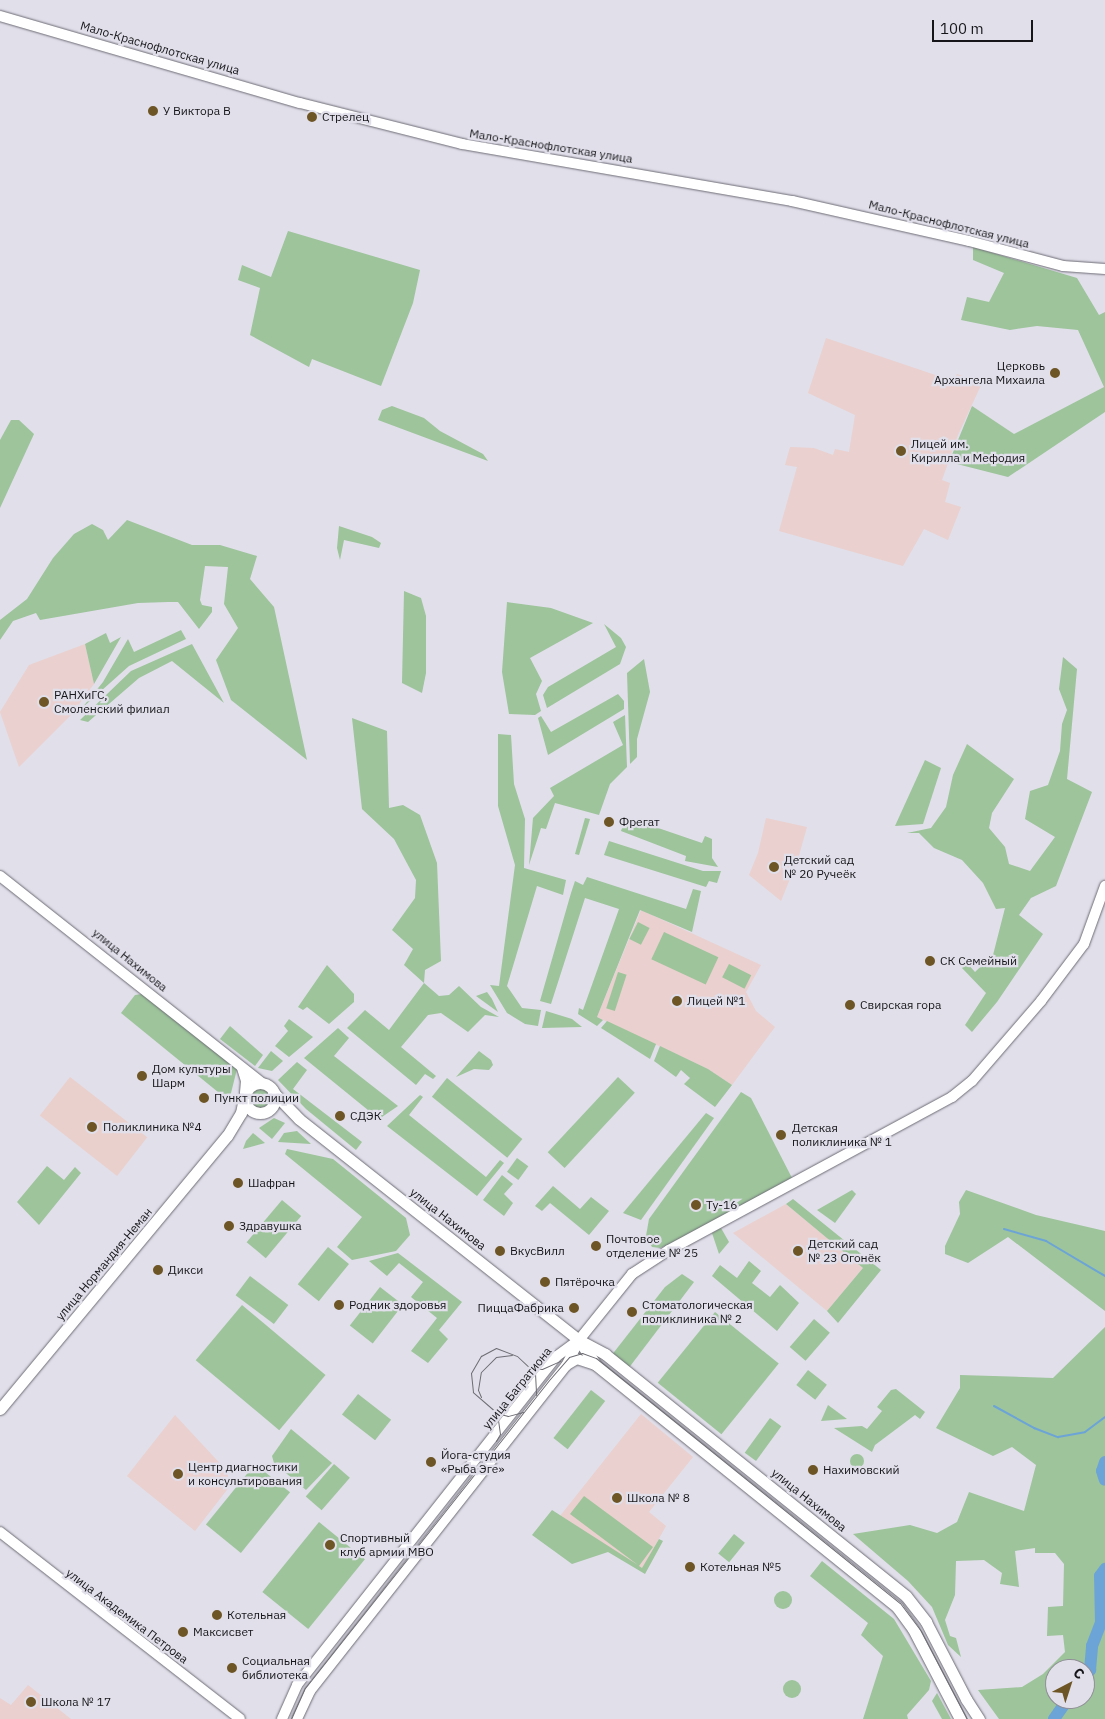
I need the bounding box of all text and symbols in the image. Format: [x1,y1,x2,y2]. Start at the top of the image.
scale bar [935,10,1036,42]
street label: Мало-Краснофлотская улица [79,18,241,78]
text: 100 m [940,19,984,38]
place label: У Виктора В [163,104,231,118]
marker: У Виктора В [147,105,159,117]
place label: Стрелец [322,110,369,124]
marker: Стрелец [306,111,318,123]
street label: Мало-Краснофлотская улица [468,126,634,166]
street label: Мало-Краснофлотская улица [867,197,1031,251]
place label: Церковь Архангела Михаила [934,359,1045,387]
marker: Церковь Архангела Михаила [1049,367,1061,379]
place label: Лицей им. Кирилла и Мефодия [911,437,1025,465]
marker: Лицей им. Кирилла и Мефодия [895,445,907,457]
place label: РАНХиГС, Смоленский филиал [54,688,170,716]
marker: РАНХиГС, Смоленский филиал [38,696,50,708]
place label: Фрегат [619,815,660,829]
marker: Фрегат [603,816,615,828]
place label: Детский сад № 20 Ручеёк [784,853,856,881]
marker: Детский сад № 20 Ручеёк [768,861,780,873]
street label: улица Нахимова [90,925,170,995]
place label: СК Семейный [940,954,1017,968]
marker: СК Семейный [924,955,936,967]
place label: Лицей №1 [687,994,745,1008]
marker: Лицей №1 [671,995,683,1007]
place label: Свирская гора [860,998,941,1012]
marker: Свирская гора [844,999,856,1011]
place label: Дом культуры Шарм [152,1062,231,1090]
marker: Дом культуры Шарм [136,1070,148,1082]
place label: Пункт полиции [214,1091,299,1105]
marker: Пункт полиции [198,1092,210,1104]
place label: СДЭК [350,1109,382,1123]
marker: СДЭК [334,1110,346,1122]
marker: Поликлиника №4 [85,1120,99,1134]
place label: Поликлиника №4 [103,1120,202,1134]
place label: Детская поликлиника № 1 [792,1121,892,1149]
marker: Детская поликлиника № 1 [774,1128,788,1142]
place label: Шафран [248,1176,295,1190]
marker: Шафран [232,1177,244,1189]
street label: улица Нахимова [407,1185,489,1253]
place label: Ту-16 [706,1198,737,1212]
marker: Ту-16 [690,1199,702,1211]
street label: улица Нормандия-Неман [53,1205,155,1323]
place label: Здравушка [239,1219,302,1233]
marker: Здравушка [223,1220,235,1232]
place label: Почтовое отделение № 25 [606,1232,698,1260]
place label: Детский сад № 23 Огонёк [808,1237,881,1265]
marker: Почтовое отделение № 25 [590,1240,602,1252]
place label: ВкусВилл [510,1244,565,1258]
marker: ВкусВилл [494,1245,506,1257]
marker: Детский сад № 23 Огонёк [792,1245,804,1257]
place label: Дикси [168,1263,203,1277]
marker: Дикси [152,1264,164,1276]
place label: Пятёрочка [555,1275,615,1289]
marker: Пятёрочка [539,1276,551,1288]
place label: Родник здоровья [349,1298,446,1312]
place label: Стоматологическая поликлиника № 2 [642,1298,753,1326]
marker: Родник здоровья [333,1299,345,1311]
place label: ПиццаФабрика [478,1301,564,1315]
marker: ПиццаФабрика [568,1302,580,1314]
marker: Стоматологическая поликлиника № 2 [626,1306,638,1318]
street label: улица Багратиона [480,1344,554,1432]
place label: Йога-студия «Рыба Эге» [441,1448,511,1476]
marker: Йога-студия «Рыба Эге» [425,1456,437,1468]
place label: Центр диагностики и консультирования [188,1460,302,1488]
place label: Нахимовский [823,1463,900,1477]
marker: Нахимовский [807,1464,819,1476]
street label: улица Нахимова [769,1465,849,1535]
marker: Центр диагностики и консультирования [172,1468,184,1480]
place label: Школа № 8 [627,1491,690,1505]
marker: Школа № 8 [611,1492,623,1504]
place label: Спортивный клуб армии МВО [340,1531,434,1559]
marker: Спортивный клуб армии МВО [324,1539,336,1551]
place label: Котельная №5 [700,1560,782,1574]
marker: Котельная №5 [684,1561,696,1573]
street label: улица Академика Петрова [63,1565,191,1667]
place label: Котельная [227,1608,286,1622]
marker: Котельная [211,1609,223,1621]
place label: Максисвет [193,1625,253,1639]
marker: Максисвет [177,1626,189,1638]
place label: Социальная библиотека [242,1654,310,1682]
north arrow [1045,1659,1095,1709]
marker: Социальная библиотека [226,1662,238,1674]
text: С [1070,1663,1088,1683]
place label: Школа № 17 [41,1695,111,1709]
marker: Школа № 17 [25,1696,37,1708]

